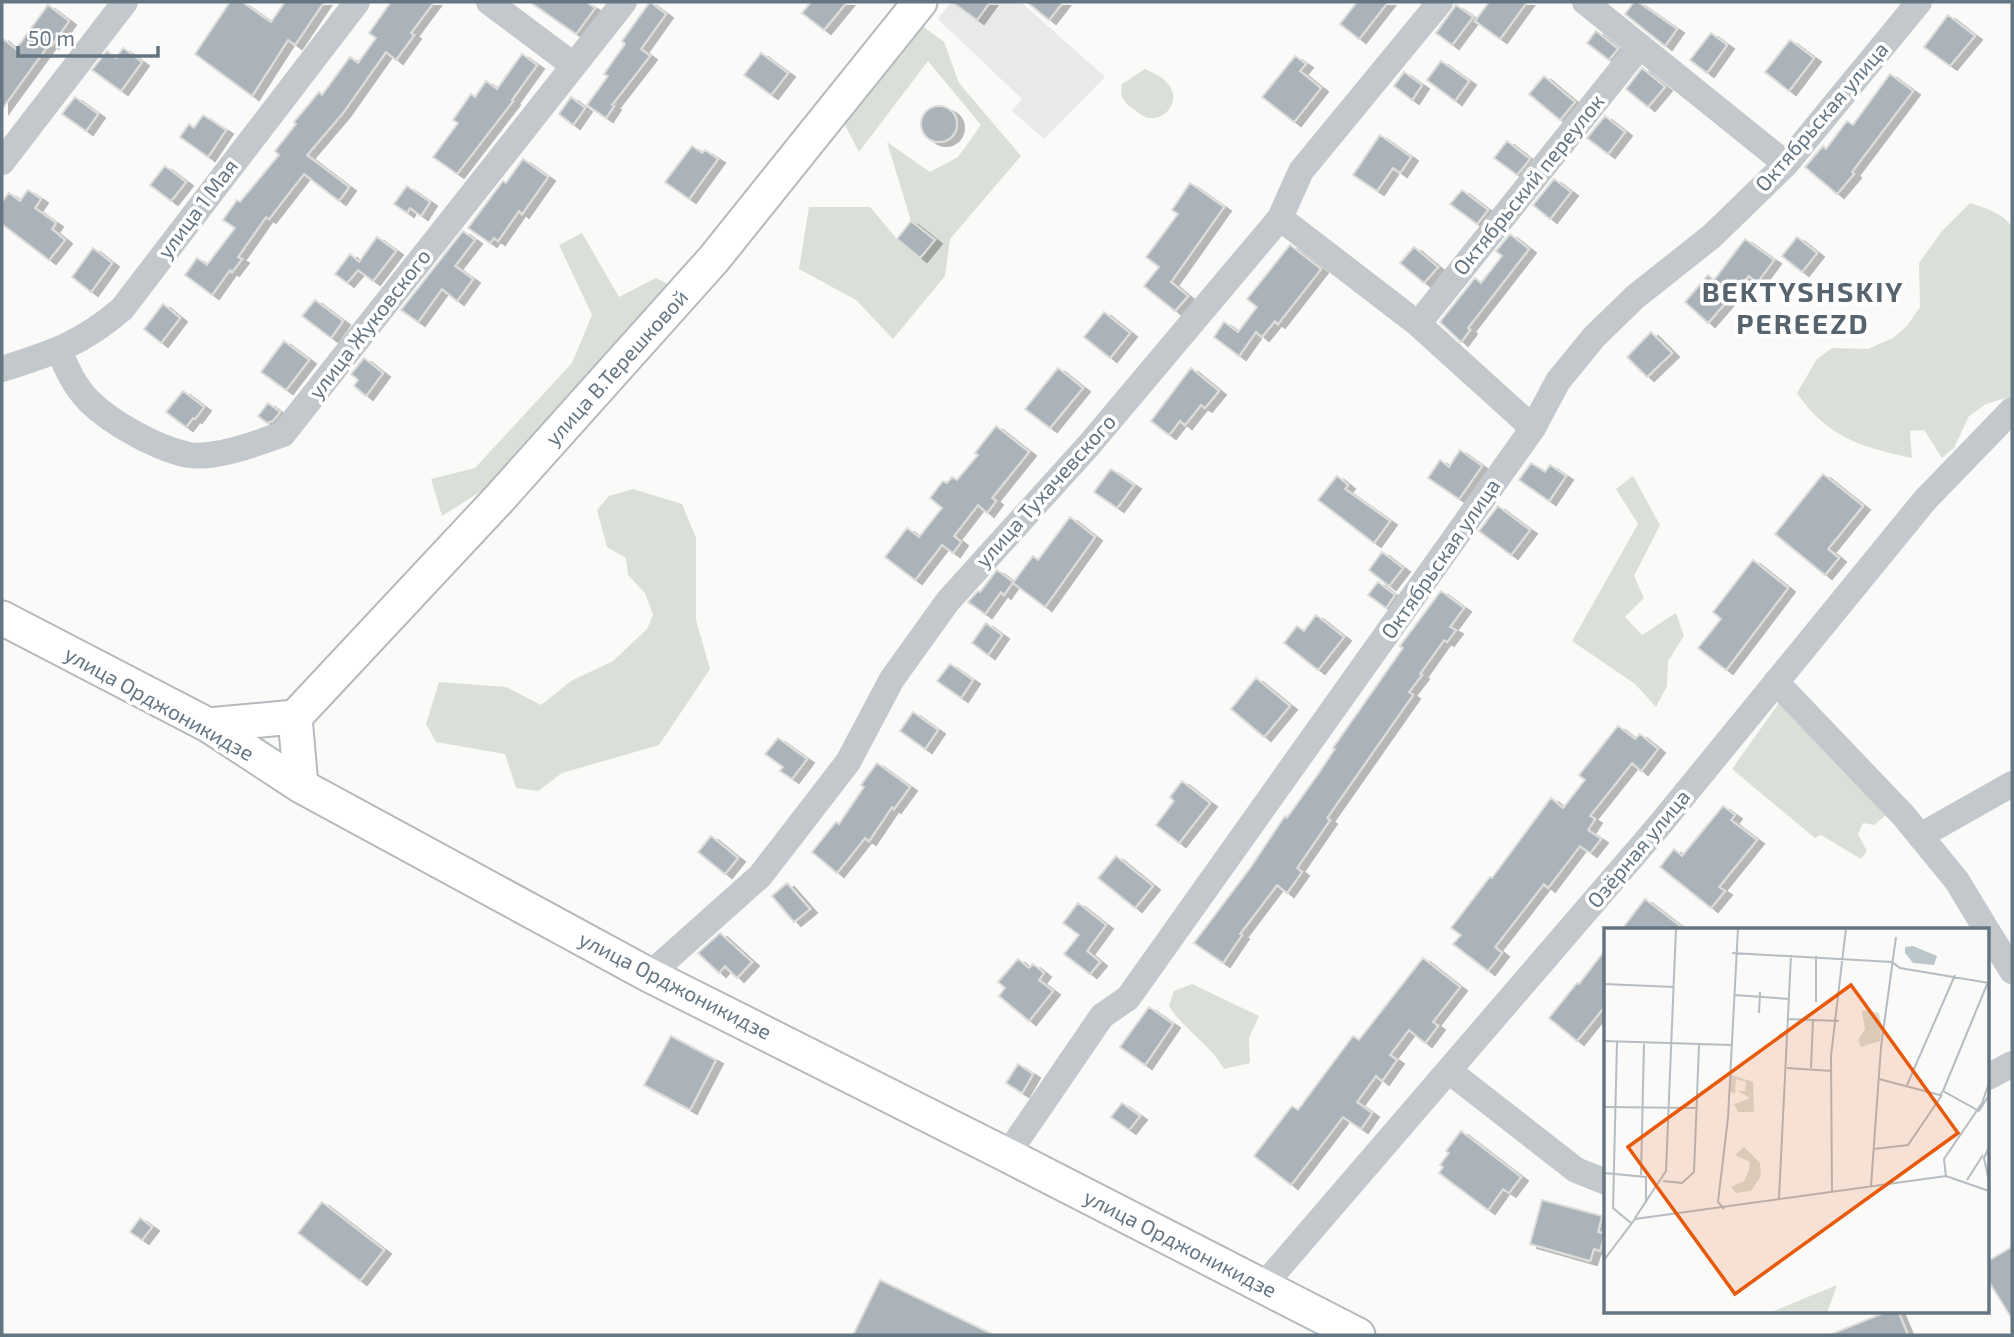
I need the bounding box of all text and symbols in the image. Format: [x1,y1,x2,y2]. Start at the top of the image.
scale bar [18,14,158,58]
text: 50 m [28,25,75,50]
street label: Октябрьская улица [1749,36,1893,197]
street label: Октябрьский переулок [1447,89,1609,280]
street label: улица 1 Мая [151,154,243,263]
street label: улица Жуковского [303,243,436,404]
district label: BEKTYSHSKIY PEREEZD [1702,274,1904,340]
street label: улица В.Терешковой [539,284,693,451]
street label: улица Тухачевского [970,408,1121,572]
street label: Октябрьская улица [1375,473,1505,644]
street label: улица Орджоникидзе [60,640,259,766]
street label: Озёрная улица [1581,784,1695,913]
street label: улица Орджоникидзе [575,925,776,1045]
inset map [1604,928,1990,1312]
street label: улица Орджоникидзе [1080,1183,1281,1303]

